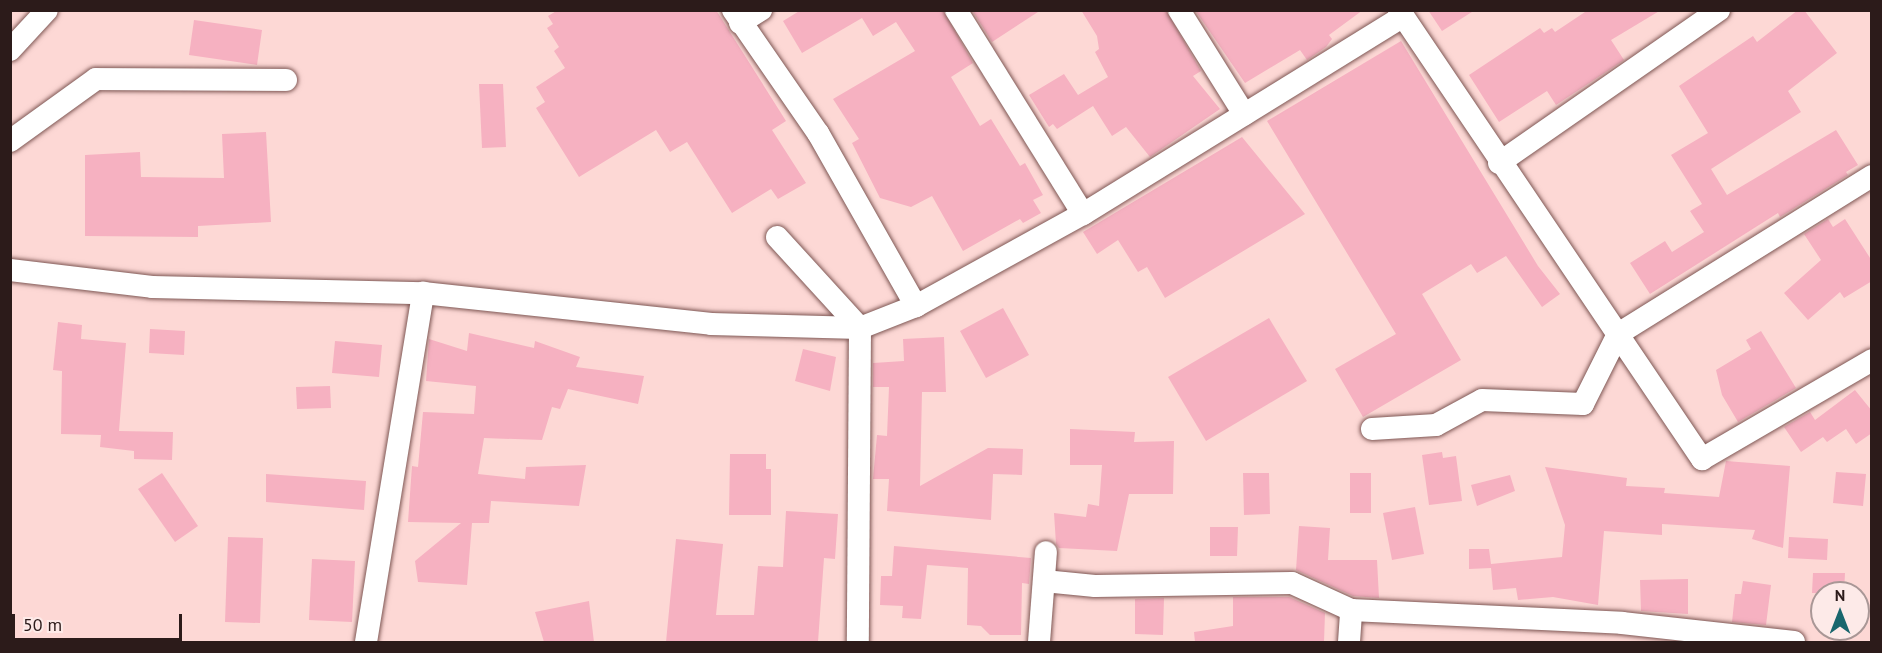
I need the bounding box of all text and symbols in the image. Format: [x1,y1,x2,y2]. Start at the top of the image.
north arrow [1810,581,1870,641]
text: N [1835,585,1845,605]
scale bar [15,602,184,640]
text: 50 m [23,613,62,636]

